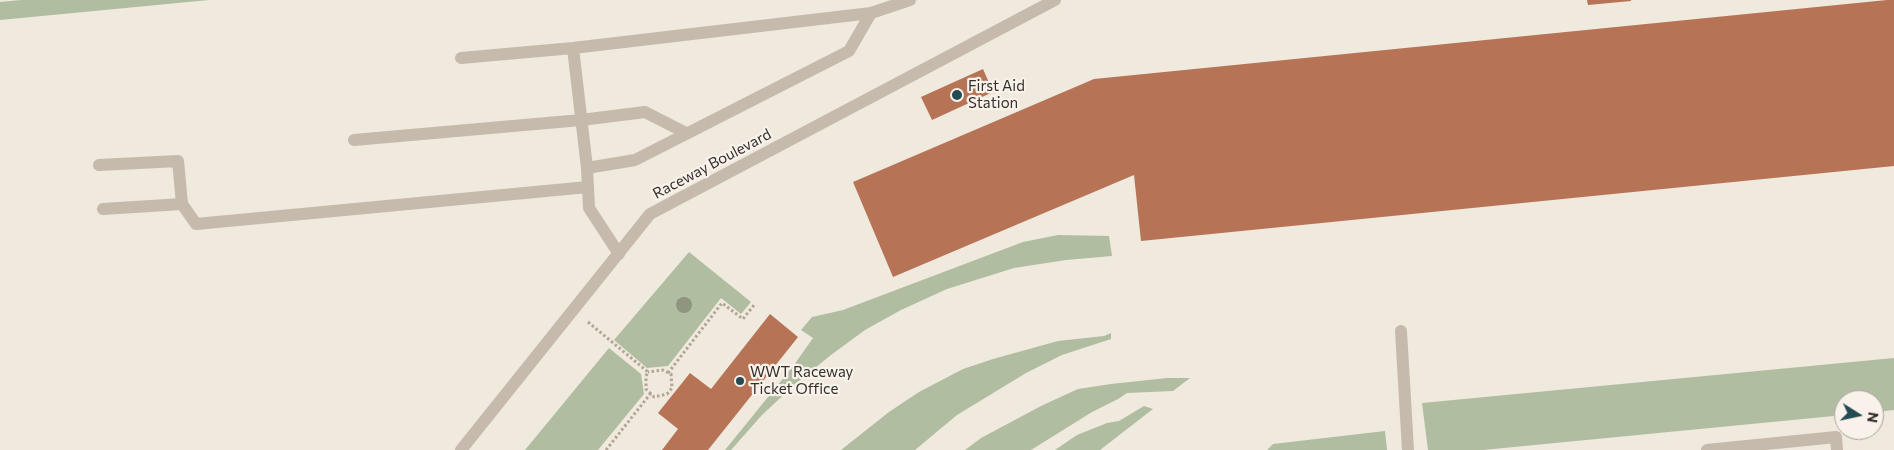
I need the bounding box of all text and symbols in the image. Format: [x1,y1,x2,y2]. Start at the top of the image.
place label: First Aid Station [968,77,1025,112]
marker: First Aid Station [950,88,964,102]
street label: Raceway Boulevard [650,125,774,203]
place label: WWT Raceway Ticket Office [750,363,853,398]
marker: WWT Raceway Ticket Office [734,375,746,387]
north arrow [1834,390,1884,440]
text: N [1864,411,1883,424]

